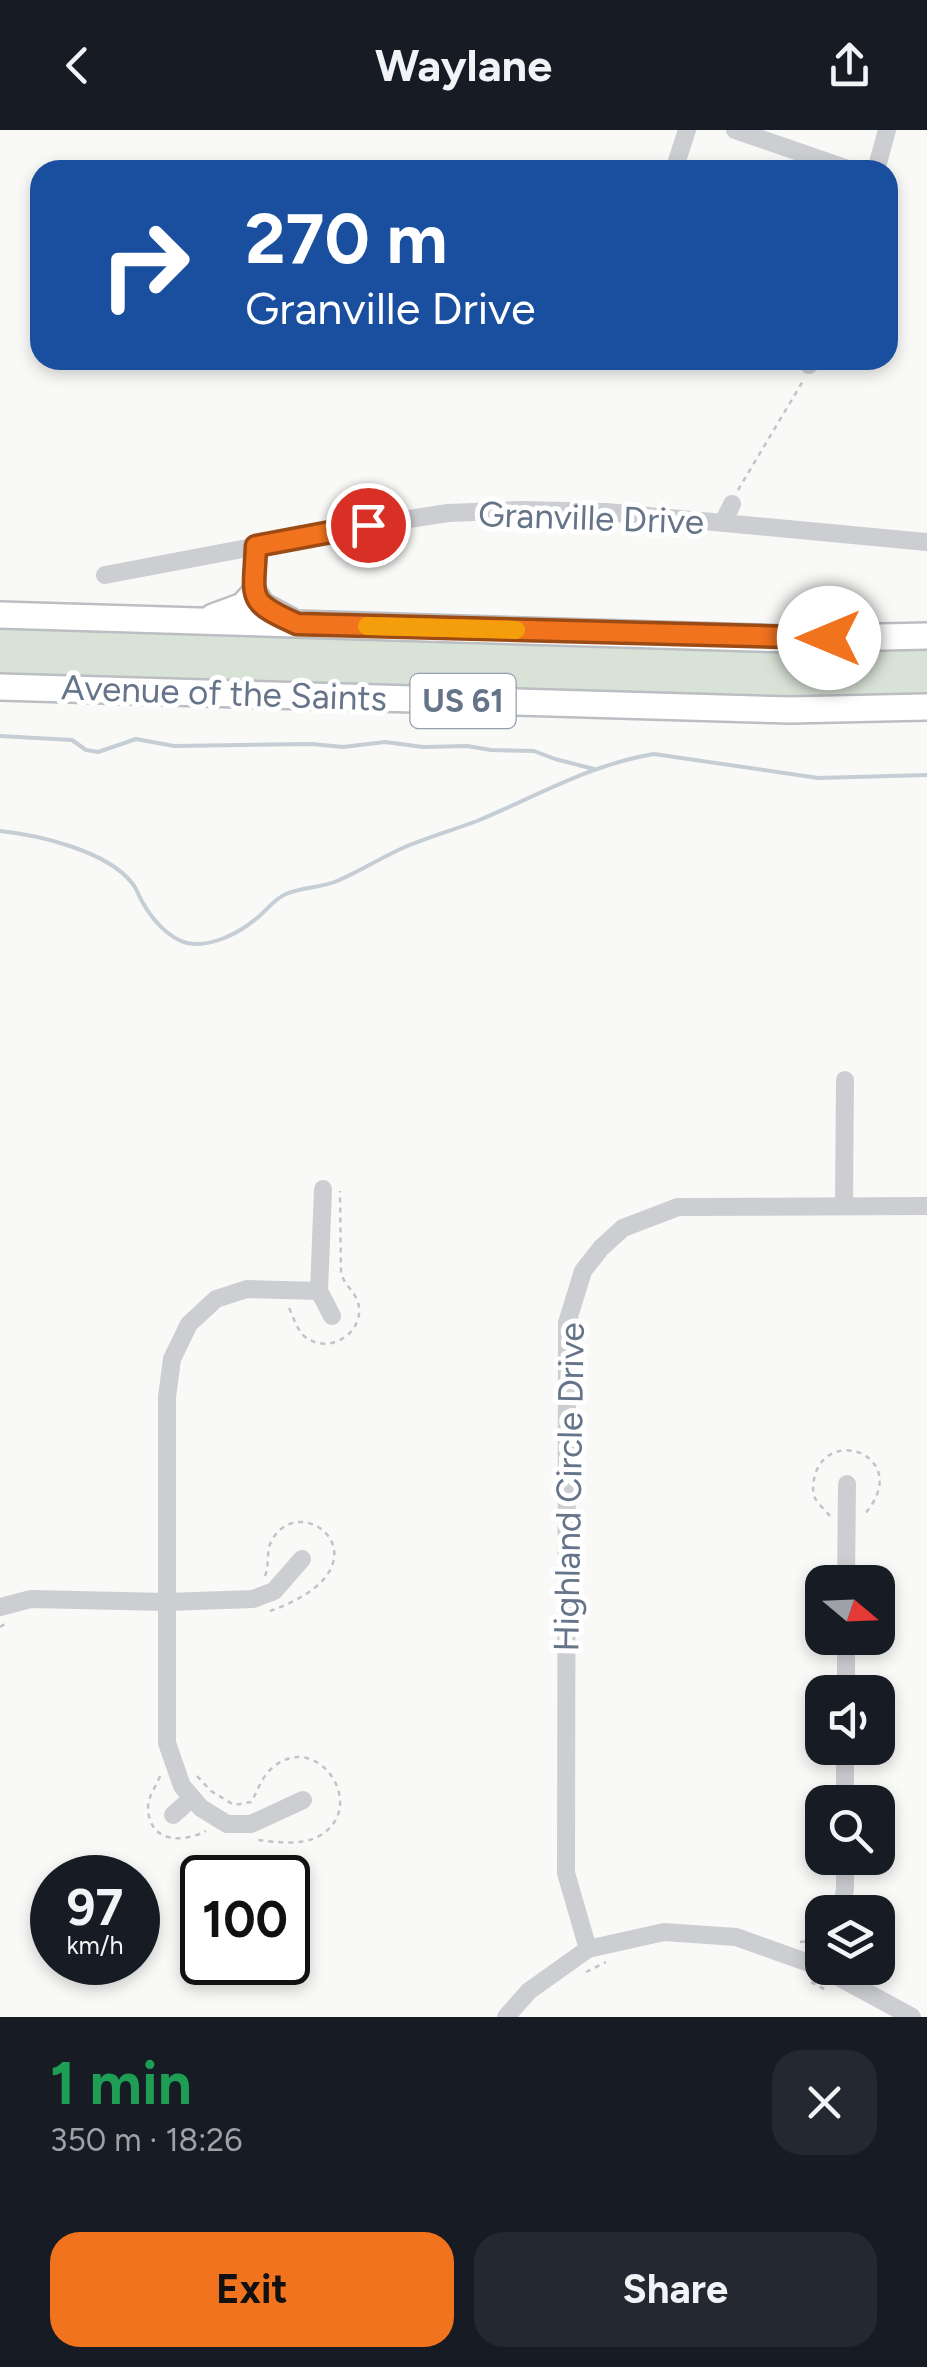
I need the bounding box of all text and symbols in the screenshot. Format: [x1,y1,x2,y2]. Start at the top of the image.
icon: back [50,38,105,93]
text: Waylane [375,38,552,92]
icon: share [822,38,877,93]
text: 270 m [245,196,448,281]
icon: right [80,200,210,330]
text: Granville Drive [245,281,536,335]
pin [326,483,411,568]
street label: Granville Drive [477,493,705,543]
icon: arrive [341,498,396,553]
position arrow [777,586,881,690]
street label: Avenue of the Saints [60,666,388,720]
road number: US 61 [410,674,516,728]
street label: Highland Circle Drive [545,1322,593,1652]
north arrow [805,1565,895,1655]
map controls [805,1565,895,1985]
button: sound [805,1675,895,1765]
button: search [805,1785,895,1875]
speed limit sign: 100 [180,1855,310,1985]
text: 97 [67,1877,123,1938]
button: layers [805,1895,895,1985]
text: km/h [66,1930,124,1960]
text: 1 min [50,2047,192,2119]
button: close [772,2050,877,2155]
text: 350 m · 18:26 [50,2121,242,2159]
button: Exit [50,2232,454,2347]
button: Share [474,2232,877,2347]

